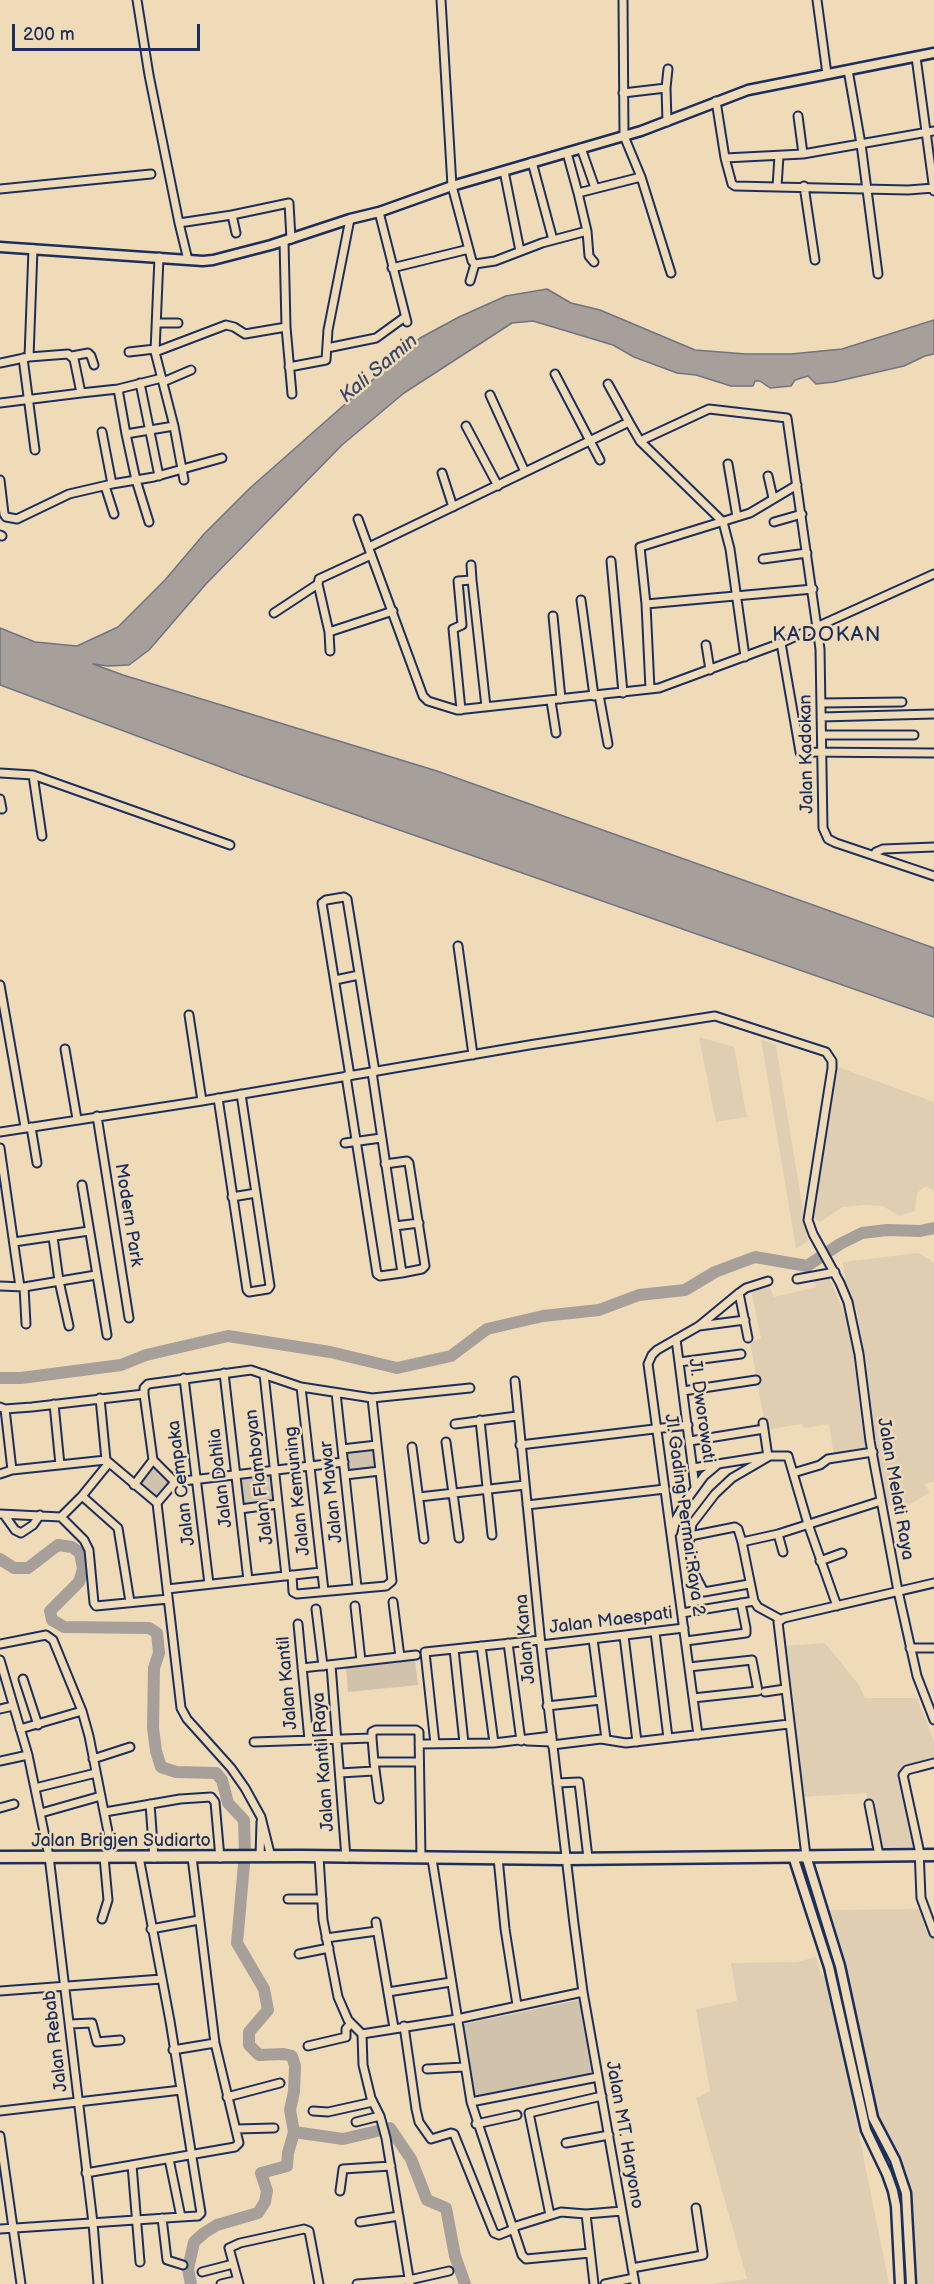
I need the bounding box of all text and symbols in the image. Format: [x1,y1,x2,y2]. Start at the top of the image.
scale bar [15,12,202,50]
text: 200 m [23,24,75,45]
water label: Kali Samin [335,329,423,409]
district label: KADOKAN [772,623,882,649]
street label: Jalan Kadokan [795,694,819,814]
street label: Modern Park [109,1162,147,1268]
street label: Jl. Dworowati [683,1357,719,1465]
street label: Jalan Flamboyan [241,1408,279,1546]
street label: Jl. Gading Permai Raya 2 [659,1413,709,1617]
street label: Jalan Melati Raya [872,1416,918,1562]
street label: Jalan Cempaka [164,1419,200,1547]
street label: Jalan Kemuning [280,1425,316,1557]
street label: Jalan Dahlia [204,1427,238,1529]
street label: Jalan Mawar [316,1440,348,1544]
street label: Jalan Kana [511,1593,541,1685]
street label: Jalan Maespati [548,1603,674,1639]
street label: Jalan Kantil [273,1635,303,1731]
street label: Jalan Kantil Raya [308,1692,340,1832]
street label: Jalan Brigjen Sudiarto [31,1830,211,1852]
street label: Jalan Rebab [39,1989,73,2093]
street label: Jalan MT. Haryono [600,2059,648,2211]

